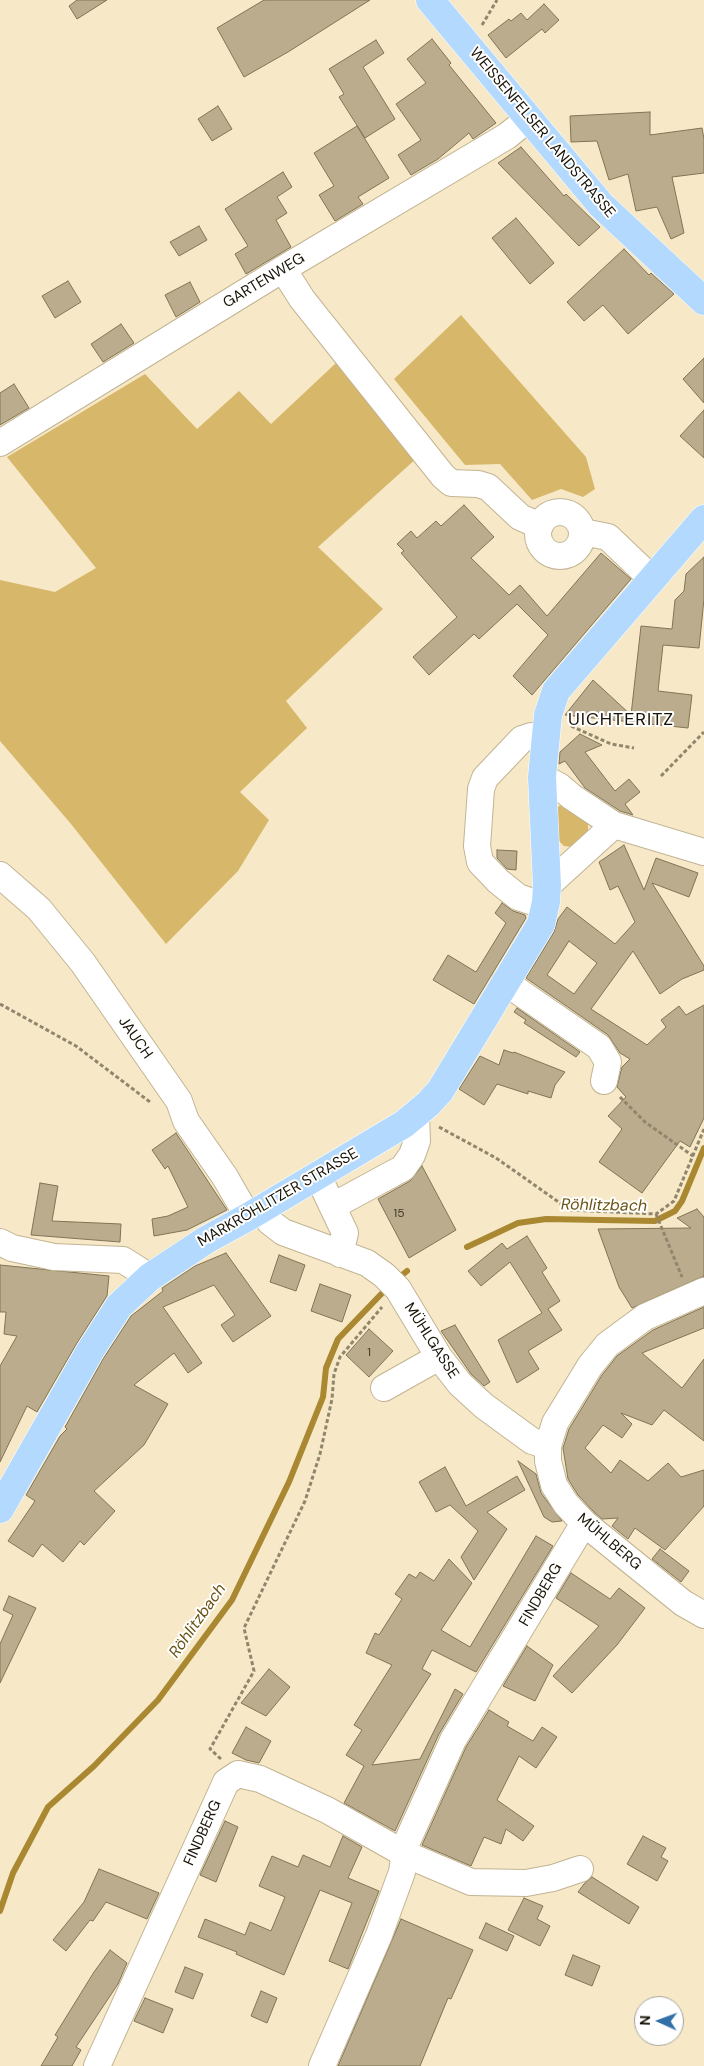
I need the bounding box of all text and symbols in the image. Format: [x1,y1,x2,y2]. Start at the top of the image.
street label: WEISSENFELSER LANDSTRASSE [465,44,619,222]
street label: GARTENWEG [220,250,308,312]
district label: UICHTERITZ [567,709,675,731]
street label: JAUCH [114,1013,156,1063]
street label: MARKRÖHLITZER STRASSE [195,1145,361,1251]
water label: Röhlitzbach [561,1196,647,1216]
house number: 15 [393,1207,405,1221]
street label: MÜHLGASSE [400,1300,462,1382]
house number: 1 [367,1346,371,1360]
street label: MÜHLBERG [573,1510,645,1574]
street label: FINDBERG [516,1560,566,1630]
water label: Röhlitzbach [165,1580,231,1662]
street label: FINDBERG [181,1797,225,1869]
north arrow [634,1996,684,2046]
text: N [636,2015,654,2026]

